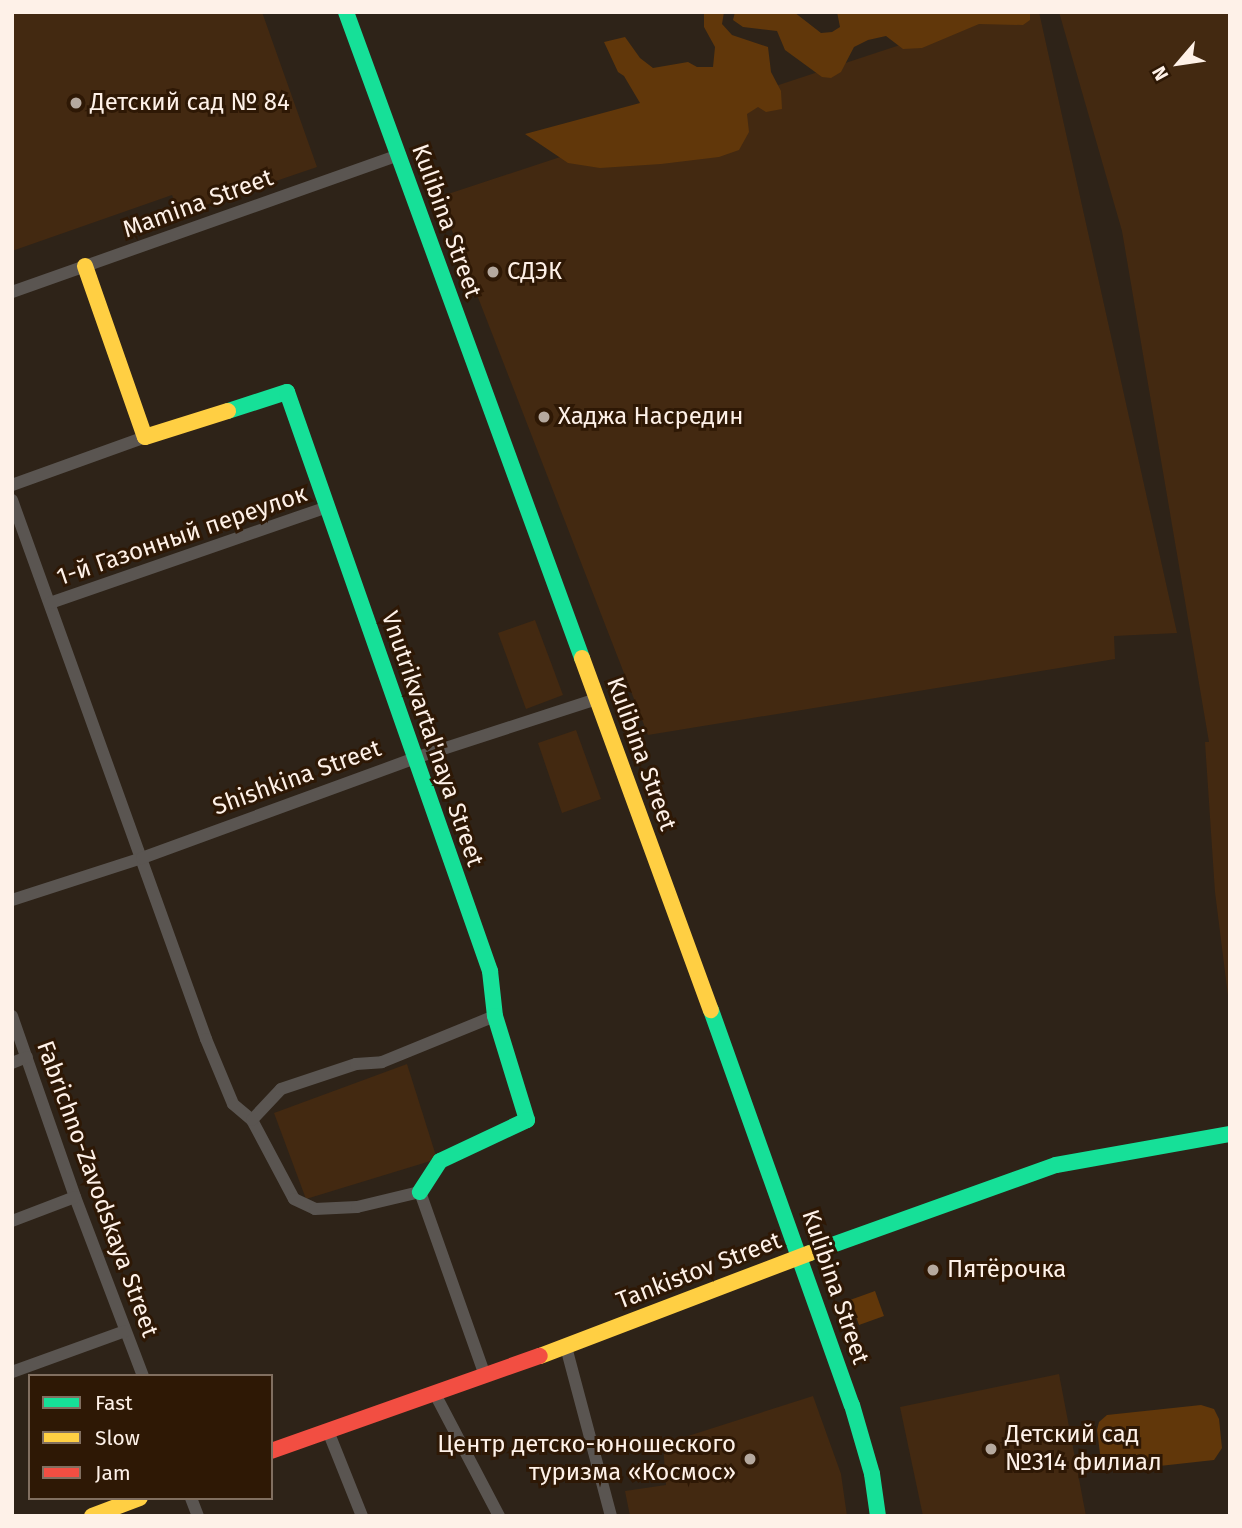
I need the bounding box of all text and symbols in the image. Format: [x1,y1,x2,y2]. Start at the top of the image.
north arrow [1144,28,1214,98]
text: N [1147,62,1173,85]
place label: Детский сад № 84 [90,89,290,117]
marker: Детский сад № 84 [68,95,84,111]
street label: Kulibina Street [405,140,487,302]
street label: Mamina Street [119,164,277,244]
place label: СДЭК [507,258,562,286]
marker: СДЭК [485,264,501,280]
place label: Хаджа Насредин [558,403,744,431]
marker: Хаджа Насредин [536,409,552,425]
street label: 1-й Газонный переулок [53,480,311,592]
street label: Vnutrikvartal'naya Street [375,608,489,870]
street label: Kulibina Street [600,673,682,835]
street label: Shishkina Street [209,734,385,822]
street label: Fabrichno-Zavodskaya Street [30,1037,164,1341]
street label: Kulibina Street [795,1206,875,1368]
street label: Tankistov Street [613,1226,785,1316]
place label: Пятёрочка [947,1256,1066,1284]
marker: Пятёрочка [925,1262,941,1278]
legend [28,1374,273,1500]
text: Fast [95,1390,133,1416]
place label: Детский сад №314 филиал [1005,1421,1162,1477]
text: Slow [95,1425,140,1451]
place label: Центр детско-юношеского туризма «Космос» [437,1431,736,1487]
marker: Детский сад №314 филиал [983,1441,999,1457]
marker: Центр детско-юношеского туризма «Космос» [742,1451,758,1467]
text: Jam [95,1460,131,1486]

